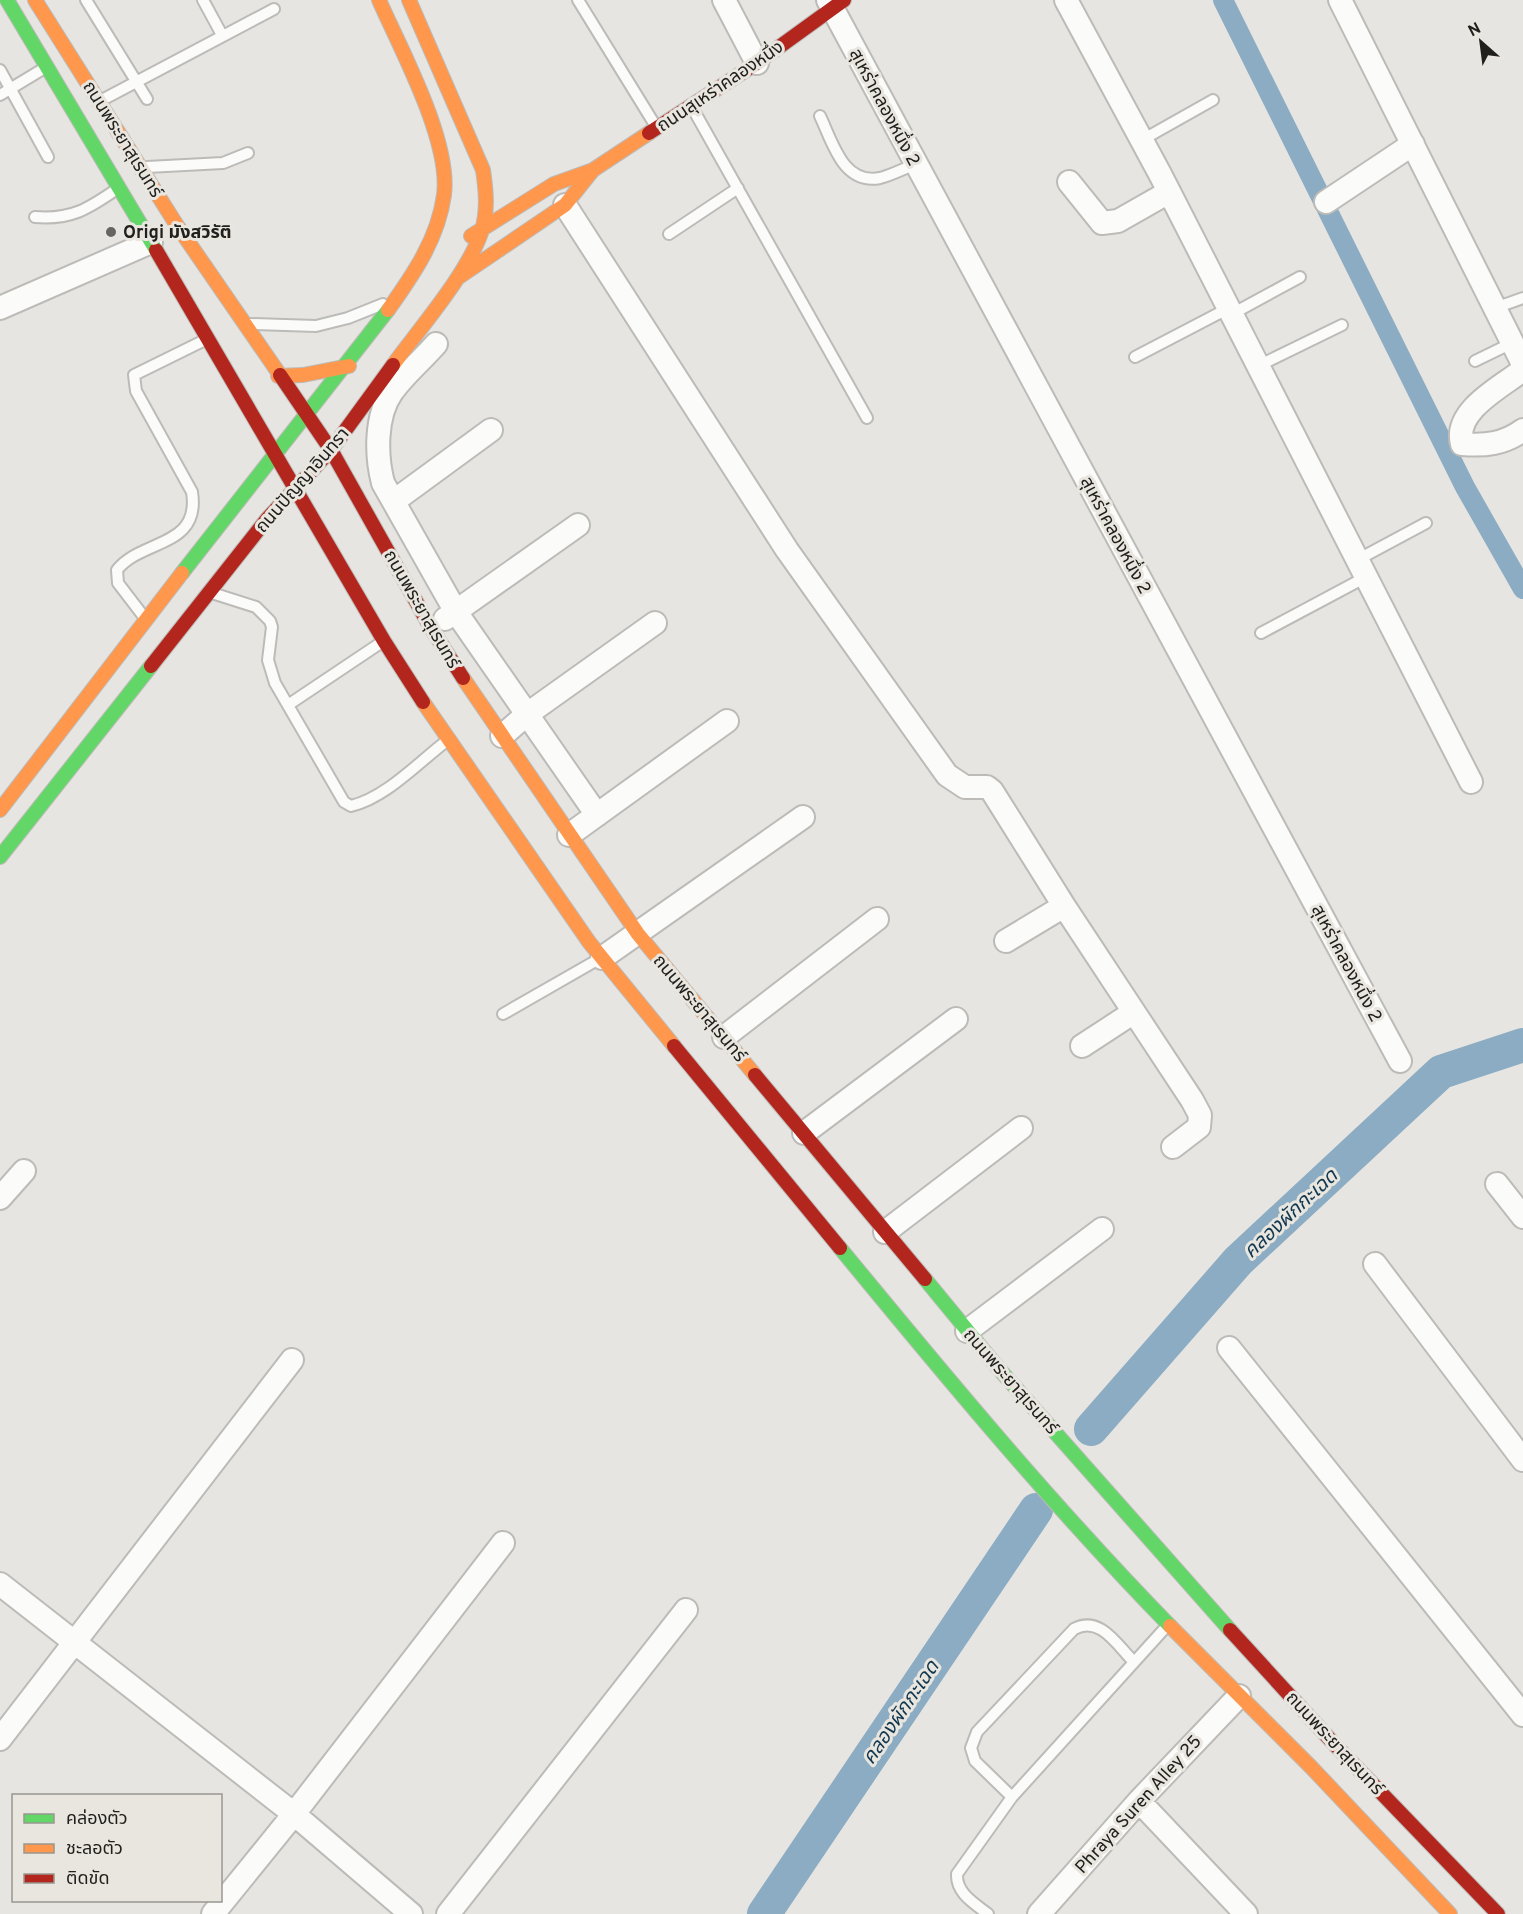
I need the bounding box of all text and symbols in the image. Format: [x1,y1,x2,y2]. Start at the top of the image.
north arrow [1451,12,1511,72]
text: N [1465,19,1485,42]
street label: ถนนสุเหร่าคลองหนึ่ง [651,34,789,138]
street label: สุเหร่าคลองหนึ่ง 2 [843,43,927,171]
street label: ถนนพระยาสุเรนทร์ [77,77,167,203]
place label: Origi มังสวิรัติ [123,222,232,245]
marker: Origi มังสวิรัติ [104,225,118,239]
street label: ถนนปัญญาอินทรา [251,424,355,538]
street label: สุเหร่าคลองหนึ่ง 2 [1074,471,1158,599]
street label: ถนนพระยาสุเรนทร์ [377,546,464,674]
street label: สุเหร่าคลองหนึ่ง 2 [1305,899,1389,1027]
street label: ถนนพระยาสุเรนทร์ [647,951,751,1068]
water label: คลองผักกะเฉด [1239,1164,1345,1265]
street label: ถนนพระยาสุเรนทร์ [957,1324,1063,1440]
water label: คลองผักกะเฉด [857,1656,946,1770]
street label: ถนนพระยาสุเรนทร์ [1280,1687,1388,1801]
street label: Phraya Suren Alley 25 [1071,1731,1207,1879]
legend [12,1794,222,1902]
text: คล่องตัว [66,1808,128,1831]
text: ชะลอตัว [66,1838,123,1861]
text: ติดขัด [66,1868,109,1891]

